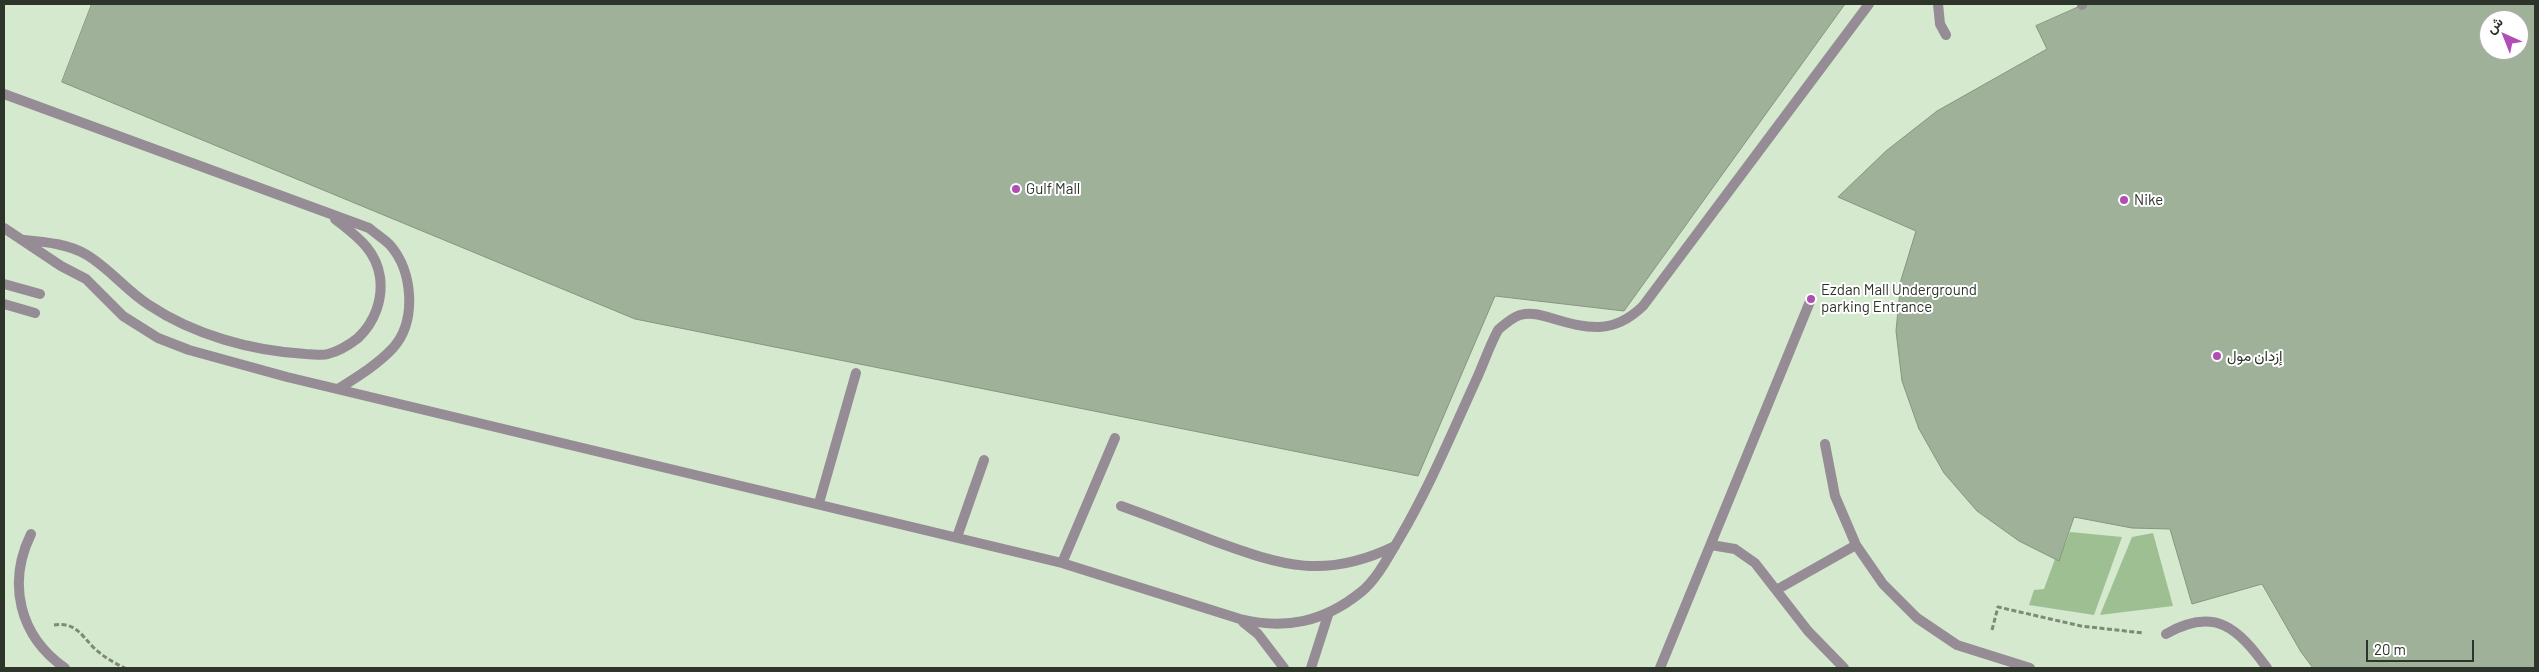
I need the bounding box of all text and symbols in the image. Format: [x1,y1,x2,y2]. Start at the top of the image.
north arrow [2479,10,2529,60]
text: ش [2482,13,2506,37]
place label: Gulf Mall [1026,180,1080,198]
marker: Gulf Mall [1010,183,1022,195]
place label: Nike [2134,191,2163,209]
marker: Nike [2118,194,2130,206]
place label: Ezdan Mall Underground parking Entrance [1821,281,1977,316]
marker: Ezdan Mall Underground parking Entrance [1805,293,1817,305]
place label: إزدان مول [2227,347,2283,365]
marker: إزدان مول [2211,350,2223,362]
scale bar [2369,630,2476,662]
text: 20 m [2374,640,2406,658]

